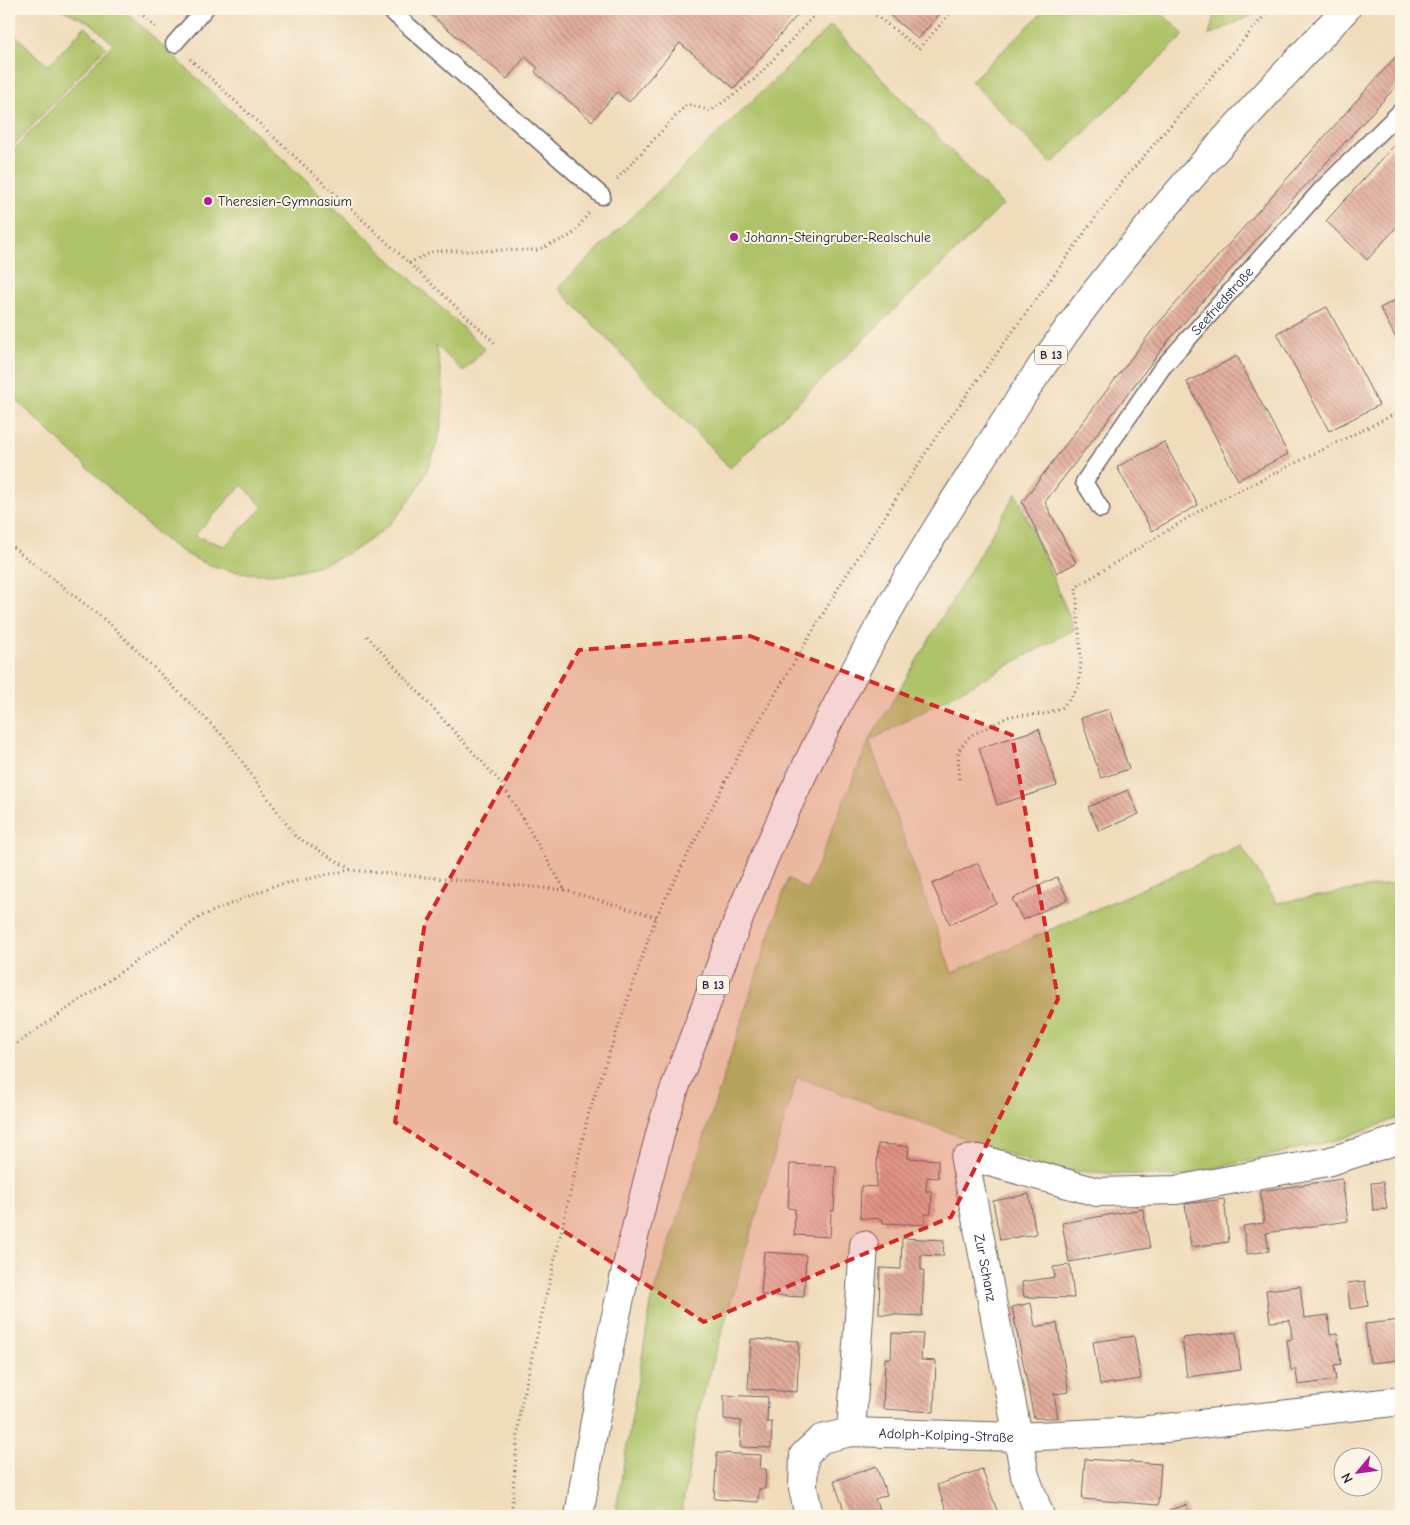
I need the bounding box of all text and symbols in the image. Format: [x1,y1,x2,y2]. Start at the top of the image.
place label: Theresien-Gymnasium [218,193,352,210]
marker: Theresien-Gymnasium [202,195,214,207]
place label: Johann-Steingruber-Realschule [744,229,931,246]
marker: Johann-Steingruber-Realschule [728,231,740,243]
street label: Seefriedstraße [1187,264,1257,339]
road number: B 13 [1035,346,1067,364]
road number: B 13 [697,976,729,994]
street label: Zur Schanz [970,1232,1000,1303]
street label: Adolph-Kolping-Straße [878,1425,1014,1446]
north arrow [1332,1448,1382,1498]
text: N [1337,1470,1357,1486]

